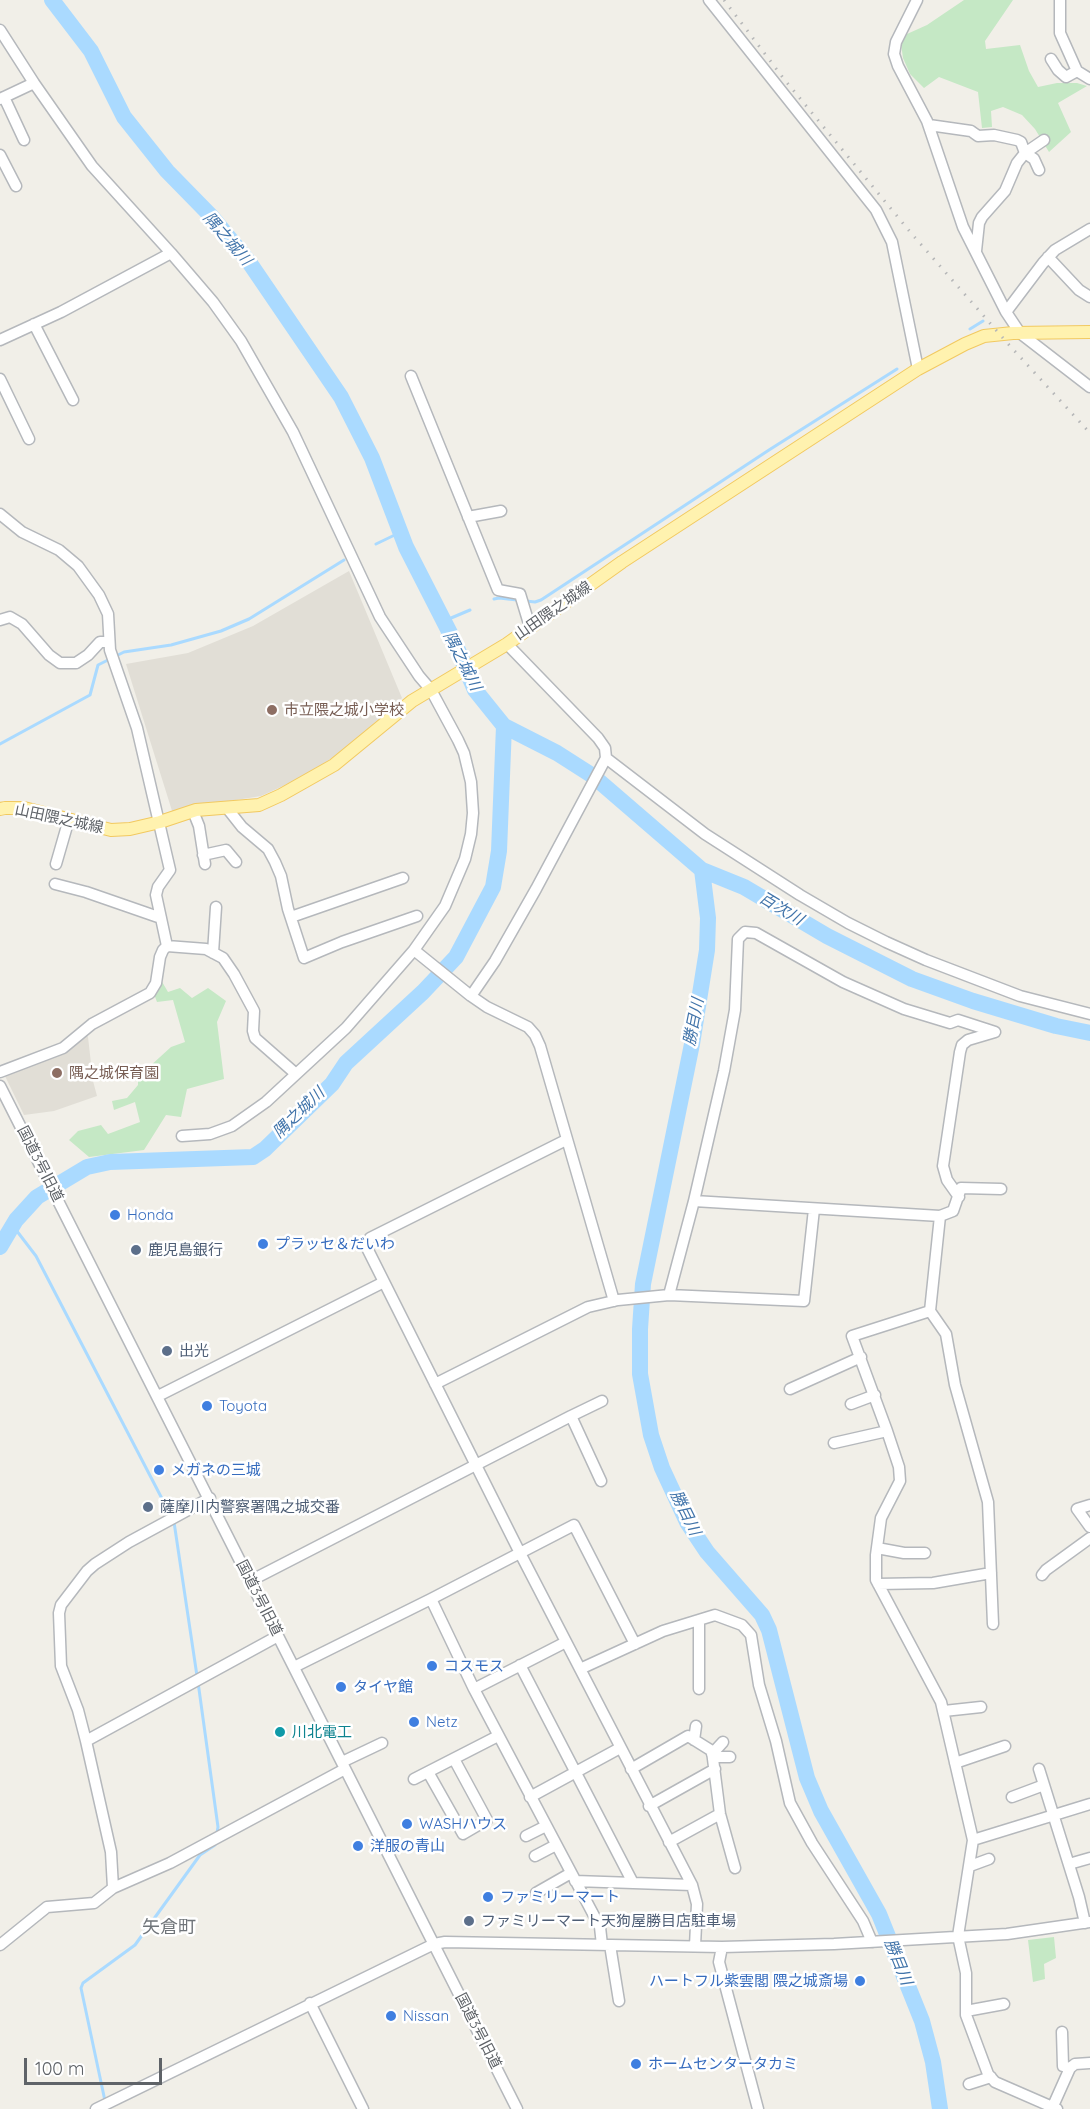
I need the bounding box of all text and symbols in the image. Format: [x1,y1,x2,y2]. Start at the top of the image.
water label: 隅之城川 [199,209,255,269]
street label: 山田隈之城線 [511,578,595,644]
water label: 隅之城川 [439,628,485,694]
place label: 市立隈之城小学校 [284,701,404,719]
marker: 市立隈之城小学校 [265,703,279,717]
street label: 山田隈之城線 [13,801,105,837]
water label: 百次川 [755,888,807,930]
water label: 勝目川 [680,997,708,1047]
place label: 隅之城保育園 [69,1064,159,1082]
marker: 隅之城保育園 [50,1066,64,1080]
water label: 隅之城川 [269,1084,329,1142]
street label: 国道3号旧道 [13,1123,67,1205]
place label: Honda [127,1206,174,1224]
marker: Honda [108,1208,122,1222]
place label: プラッセ＆だいわ [275,1235,395,1253]
marker: プラッセ＆だいわ [256,1237,270,1251]
place label: 鹿児島銀行 [148,1241,223,1259]
marker: 鹿児島銀行 [129,1243,143,1257]
place label: 出光 [179,1342,209,1360]
marker: 出光 [160,1344,174,1358]
place label: Toyota [219,1397,267,1415]
marker: Toyota [200,1399,214,1413]
place label: メガネの三城 [171,1461,261,1479]
marker: メガネの三城 [152,1463,166,1477]
water label: 勝目川 [666,1487,704,1539]
place label: 薩摩川内警察署隅之城交番 [160,1498,340,1516]
marker: 薩摩川内警察署隅之城交番 [141,1500,155,1514]
street label: 国道3号旧道 [232,1557,286,1639]
place label: コスモス [444,1657,504,1675]
marker: コスモス [425,1659,439,1673]
place label: タイヤ館 [353,1678,413,1696]
marker: タイヤ館 [334,1680,348,1694]
place label: Netz [426,1713,458,1731]
marker: Netz [407,1715,421,1729]
place label: 川北電工 [292,1723,352,1741]
marker: 川北電工 [273,1725,287,1739]
place label: WASHハウス [419,1815,507,1833]
marker: WASHハウス [400,1817,414,1831]
place label: 洋服の青山 [370,1837,445,1855]
marker: 洋服の青山 [351,1839,365,1853]
place label: ファミリーマート [500,1888,620,1906]
marker: ファミリーマート [481,1890,495,1904]
place label: ファミリーマート天狗屋勝目店駐車場 [481,1912,736,1930]
marker: ファミリーマート天狗屋勝目店駐車場 [462,1914,476,1928]
district label: 矢倉町 [142,1917,196,1939]
water label: 勝目川 [880,1936,916,1988]
place label: ハートフル紫雲閣 隈之城斎場 [649,1972,848,1990]
marker: ハートフル紫雲閣 隈之城斎場 [853,1974,867,1988]
street label: 国道3号旧道 [451,1990,505,2072]
place label: Nissan [403,2007,449,2025]
marker: Nissan [384,2009,398,2023]
scale bar [27,2046,165,2084]
place label: ホームセンタータカミ [648,2055,798,2073]
text: 100 m [35,2057,84,2080]
marker: ホームセンタータカミ [629,2057,643,2071]

